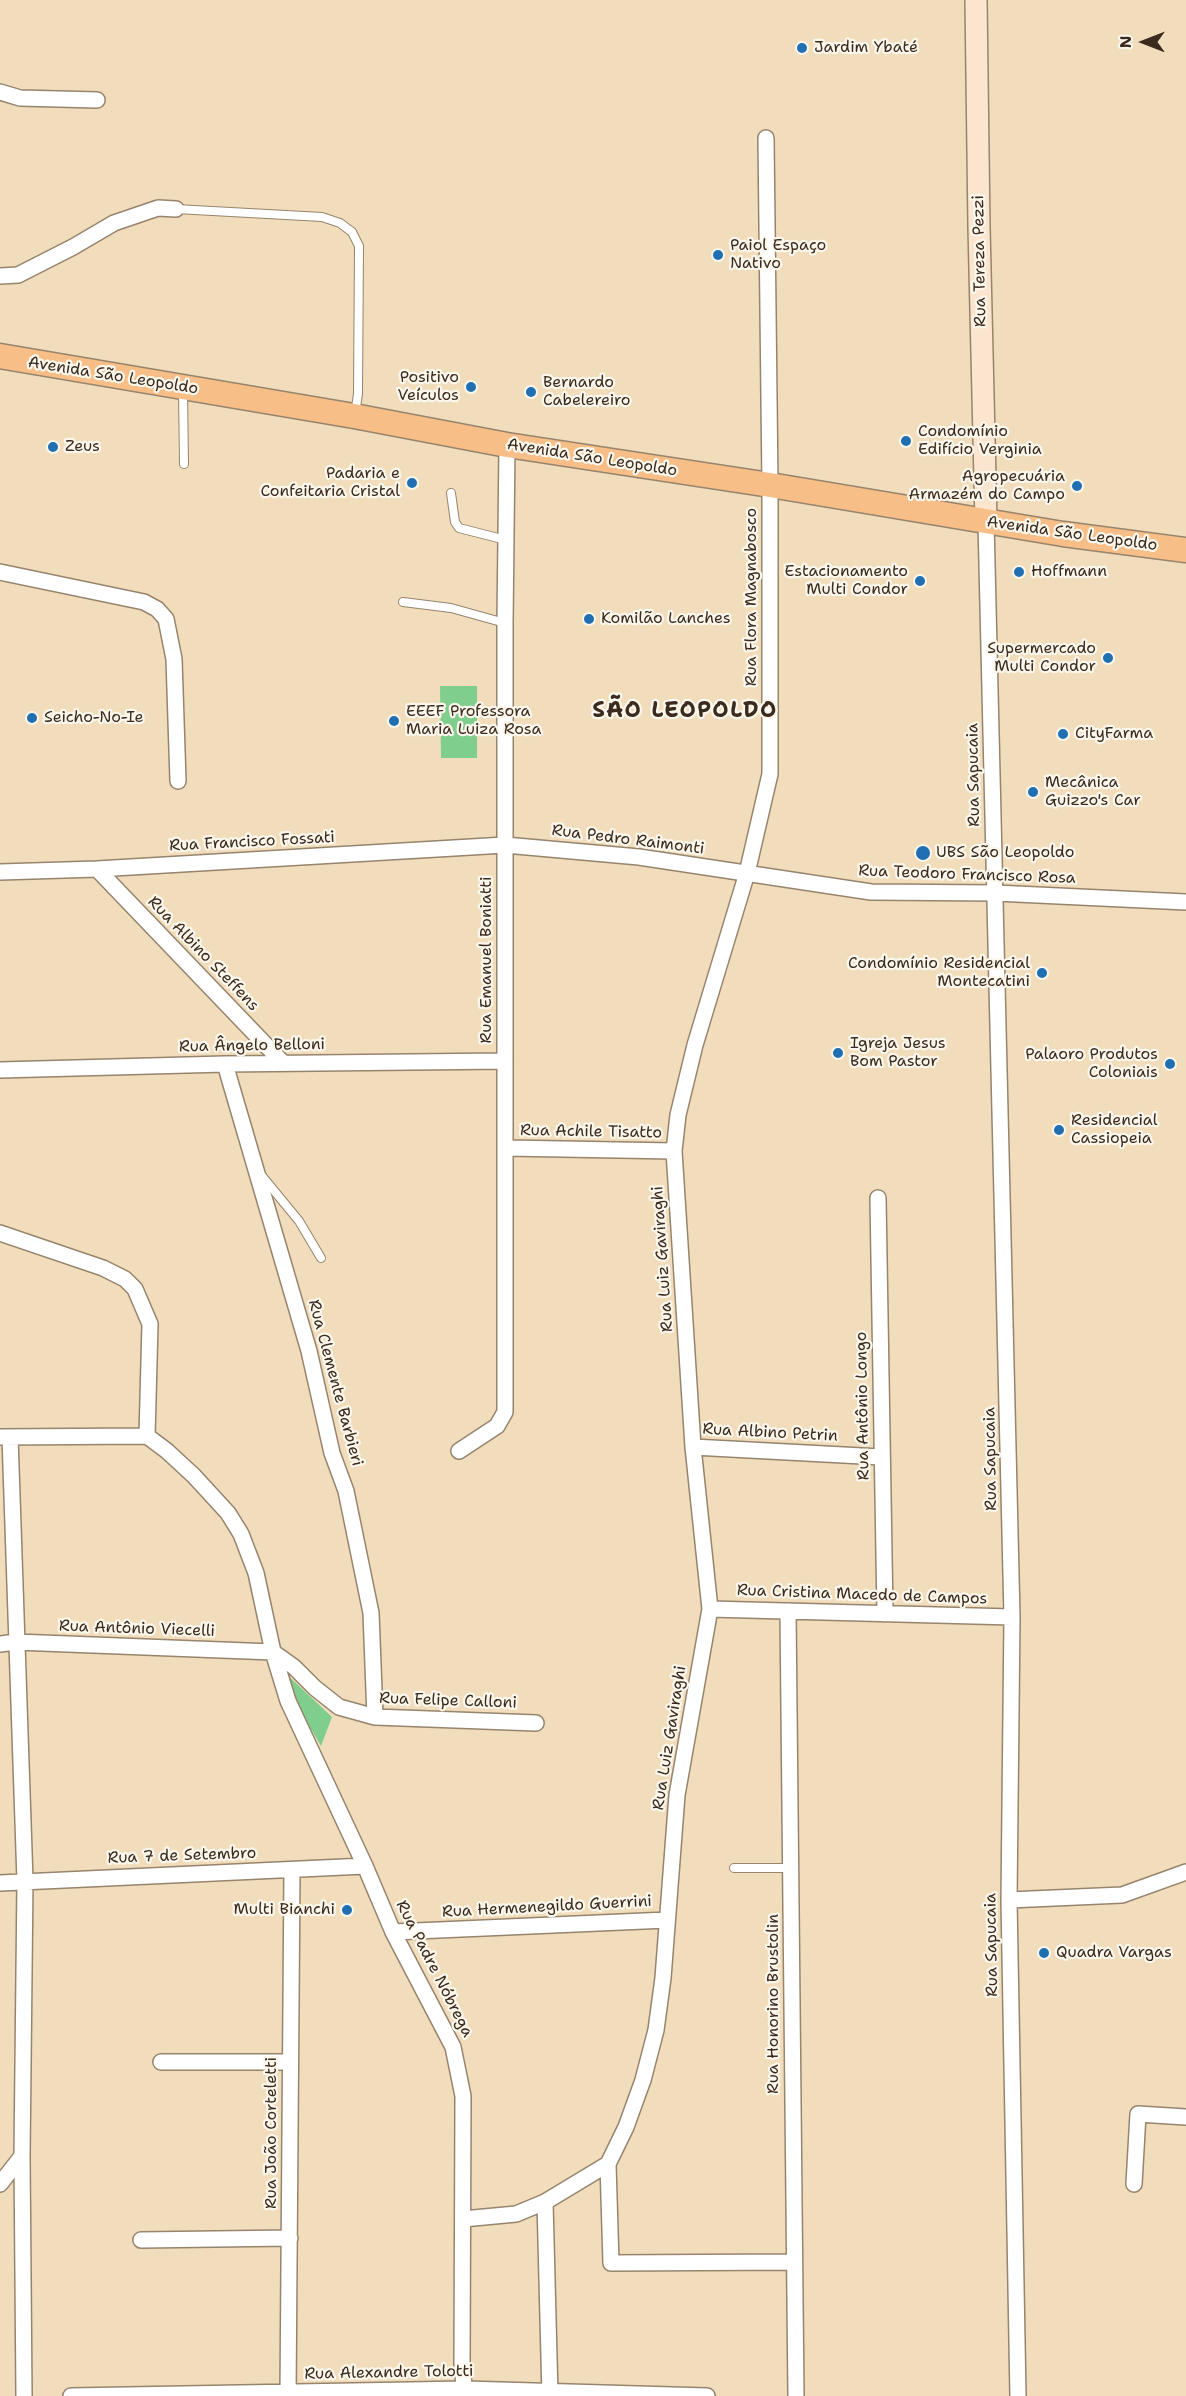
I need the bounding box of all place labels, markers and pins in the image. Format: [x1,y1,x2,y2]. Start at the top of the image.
place label: Jardim Ybaté [814,38,918,58]
marker: Jardim Ybaté [795,41,809,55]
place label: Paiol Espaço Nativo [730,236,826,274]
marker: Paiol Espaço Nativo [711,248,725,262]
place label: Positivo Veículos [397,368,459,406]
place label: Bernardo Cabelereiro [543,373,630,411]
marker: Positivo Veículos [464,380,478,394]
marker: Bernardo Cabelereiro [524,385,538,399]
place label: Condomínio Edifício Verginia [918,422,1042,460]
marker: Condomínio Edifício Verginia [899,434,913,448]
place label: Zeus [65,437,100,457]
marker: Zeus [46,440,60,454]
place label: Padaria e Confeitaria Cristal [260,464,400,502]
place label: Agropecuária Armazém do Campo [909,467,1065,505]
marker: Padaria e Confeitaria Cristal [405,476,419,490]
marker: Agropecuária Armazém do Campo [1070,479,1084,493]
place label: Estacionamento Multi Condor [785,562,908,600]
place label: Hoffmann [1031,562,1107,582]
marker: Hoffmann [1012,565,1026,579]
marker: Estacionamento Multi Condor [913,574,927,588]
place label: Komilão Lanches [601,609,731,629]
marker: Komilão Lanches [582,612,596,626]
place label: Supermercado Multi Condor [987,639,1096,677]
marker: Supermercado Multi Condor [1101,651,1115,665]
place label: EEEF Professora Maria Luiza Rosa [406,702,541,740]
place label: Seicho-No-Ie [44,708,143,728]
marker: Seicho-No-Ie [25,711,39,725]
marker: EEEF Professora Maria Luiza Rosa [387,714,401,728]
place label: CityFarma [1075,724,1153,744]
marker: CityFarma [1056,727,1070,741]
place label: Mecânica Guizzo's Car [1045,773,1141,811]
marker: Mecânica Guizzo's Car [1026,785,1040,799]
place label: UBS São Leopoldo [936,843,1074,863]
marker: UBS São Leopoldo [914,844,932,862]
place label: Condomínio Residencial Montecatini [848,954,1030,992]
marker: Condomínio Residencial Montecatini [1035,966,1049,980]
place label: Igreja Jesus Bom Pastor [850,1034,946,1072]
place label: Palaoro Produtos Coloniais [1025,1045,1158,1083]
marker: Igreja Jesus Bom Pastor [831,1046,845,1060]
marker: Palaoro Produtos Coloniais [1163,1057,1177,1071]
place label: Residencial Cassiopeia [1071,1111,1158,1149]
marker: Residencial Cassiopeia [1052,1123,1066,1137]
place label: Multi Bianchi [234,1900,335,1920]
marker: Multi Bianchi [340,1903,354,1917]
place label: Quadra Vargas [1056,1943,1172,1963]
marker: Quadra Vargas [1037,1946,1051,1960]

